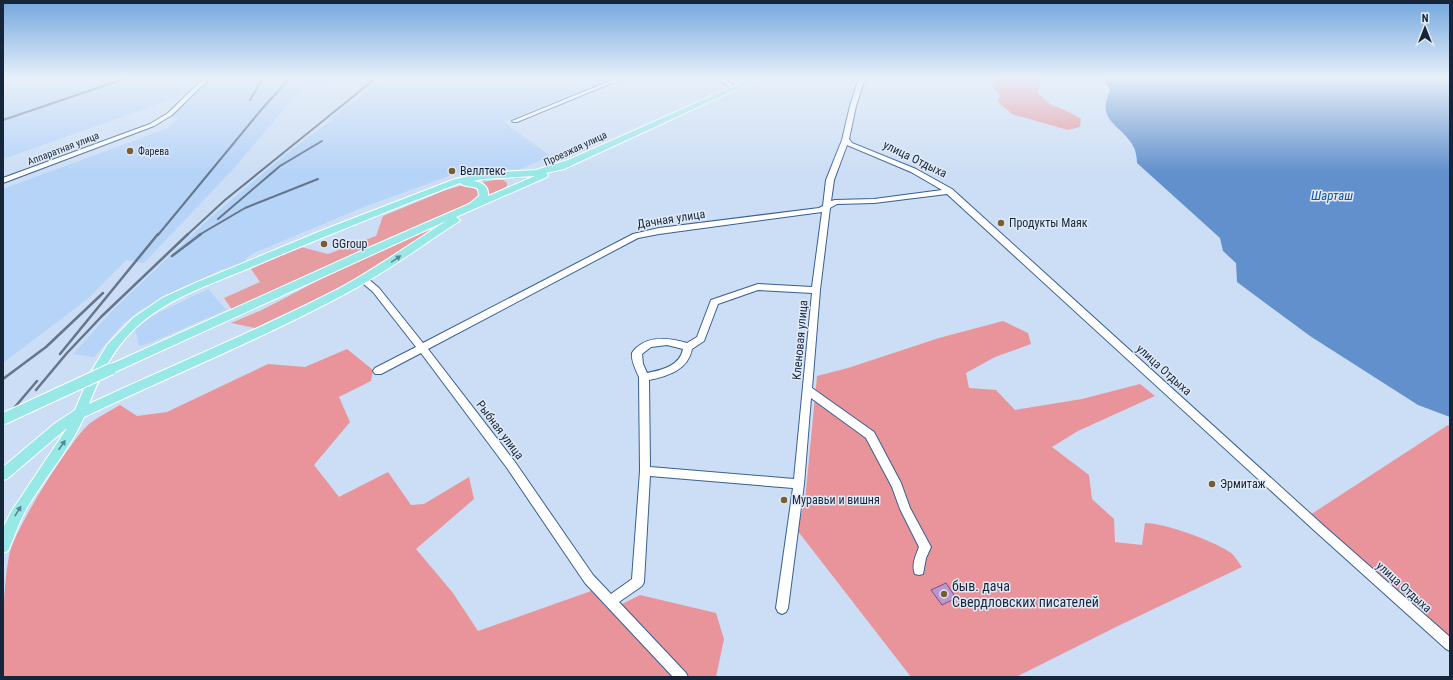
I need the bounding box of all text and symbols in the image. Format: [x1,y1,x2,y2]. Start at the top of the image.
north arrow [1405,8,1445,48]
text: N [1422,12,1429,25]
street label: Проезжая улица [542,129,609,168]
street label: Аппаратная улица [26,130,101,167]
street label: улица Отдыха [881,138,949,181]
place label: Фарева [138,145,169,157]
marker: Фарева [125,146,135,156]
place label: Веллтекс [460,164,506,178]
marker: Веллтекс [447,166,457,176]
water label: Шарташ [1311,188,1353,203]
street label: Дачная улица [636,207,706,231]
place label: Продукты Маяк [1009,216,1088,230]
marker: Продукты Маяк [996,218,1006,228]
place label: GGroup [332,237,368,251]
marker: GGroup [319,239,329,249]
one-way arrow [390,255,401,263]
street label: Кленовая улица [790,299,810,380]
street label: улица Отдыха [1134,342,1195,399]
street label: Рыбная улица [473,398,527,462]
one-way arrow [58,440,66,451]
place label: Эрмитаж [1220,477,1266,491]
marker: Эрмитаж [1207,479,1217,489]
place label: Муравьи и вишня [792,493,880,507]
marker: Муравьи и вишня [779,495,789,505]
one-way arrow [14,505,21,517]
street label: улица Отдыха [1374,559,1435,616]
place label: быв. дача Свердловских писателей [952,578,1099,610]
marker: быв. дача Свердловских писателей [939,589,949,599]

